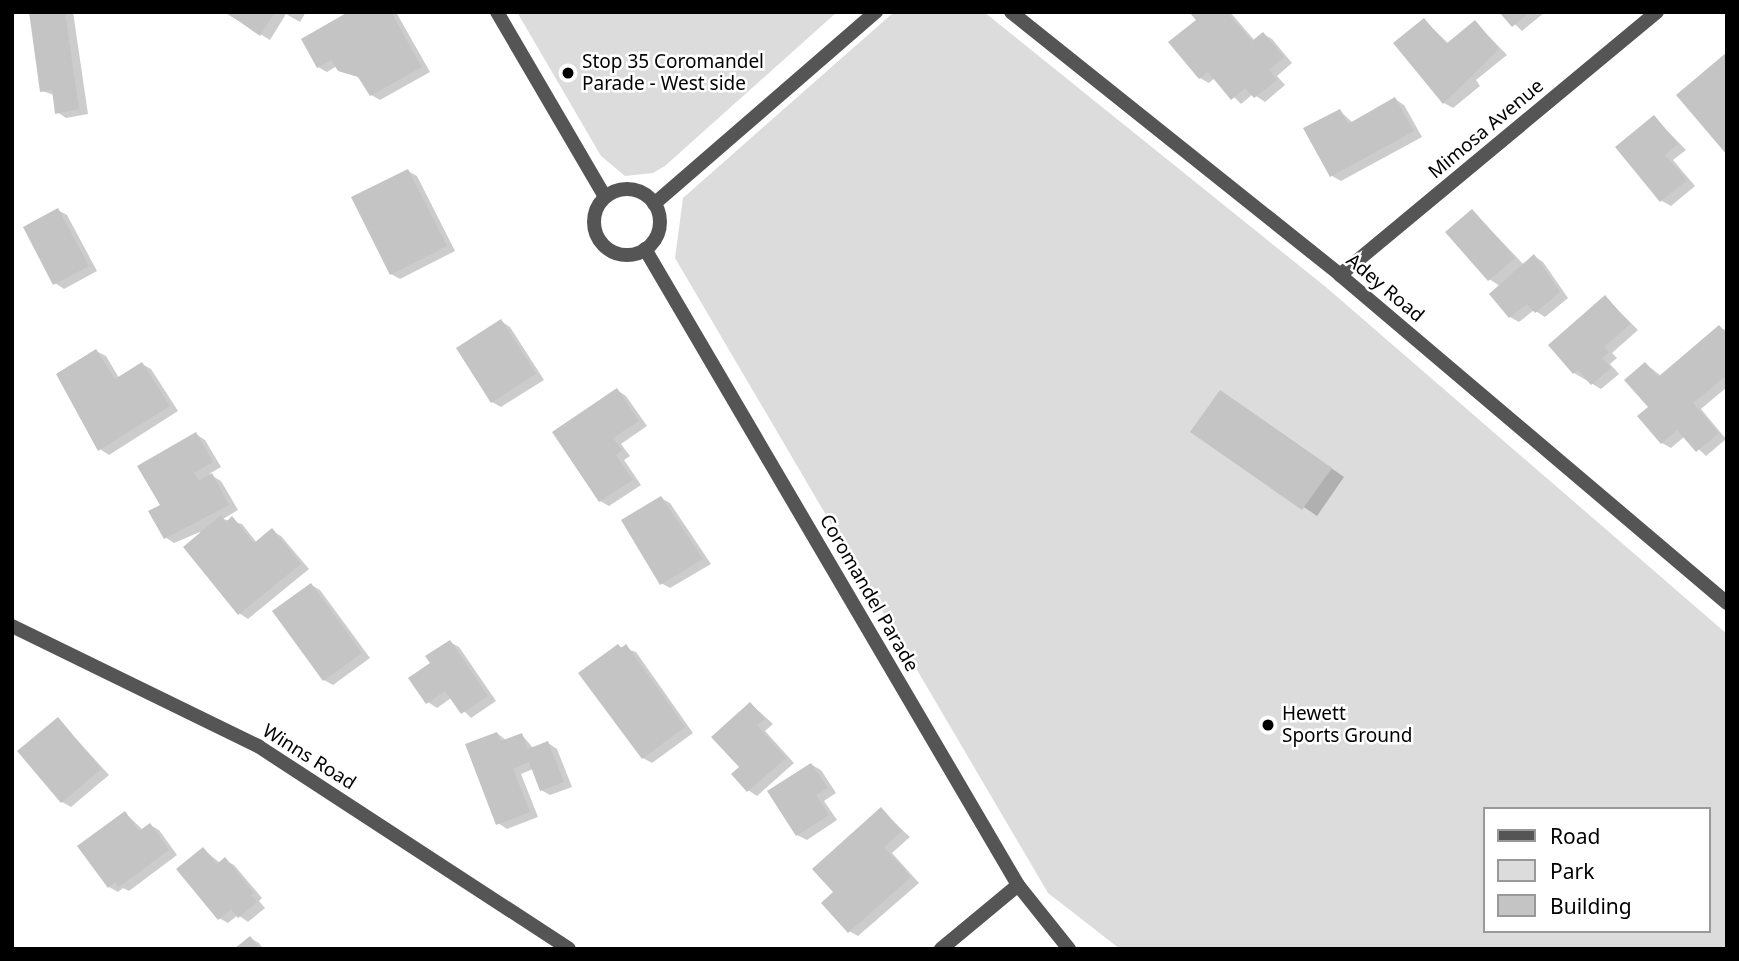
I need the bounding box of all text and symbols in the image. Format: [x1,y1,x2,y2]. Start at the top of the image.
place label: Stop 35 Coromandel Parade - West side [582,51,764,95]
marker: Stop 35 Coromandel Parade - West side [560,65,576,81]
street label: Mimosa Avenue [1424,74,1548,184]
street label: Adey Road [1341,249,1429,327]
street label: Coromandel Parade [815,510,923,676]
place label: Hewett Sports Ground [1282,703,1412,747]
marker: Hewett Sports Ground [1260,717,1276,733]
street label: Winns Road [258,719,360,795]
legend [1484,807,1711,933]
text: Road [1550,822,1600,850]
text: Park [1550,857,1594,885]
text: Building [1550,892,1632,920]

